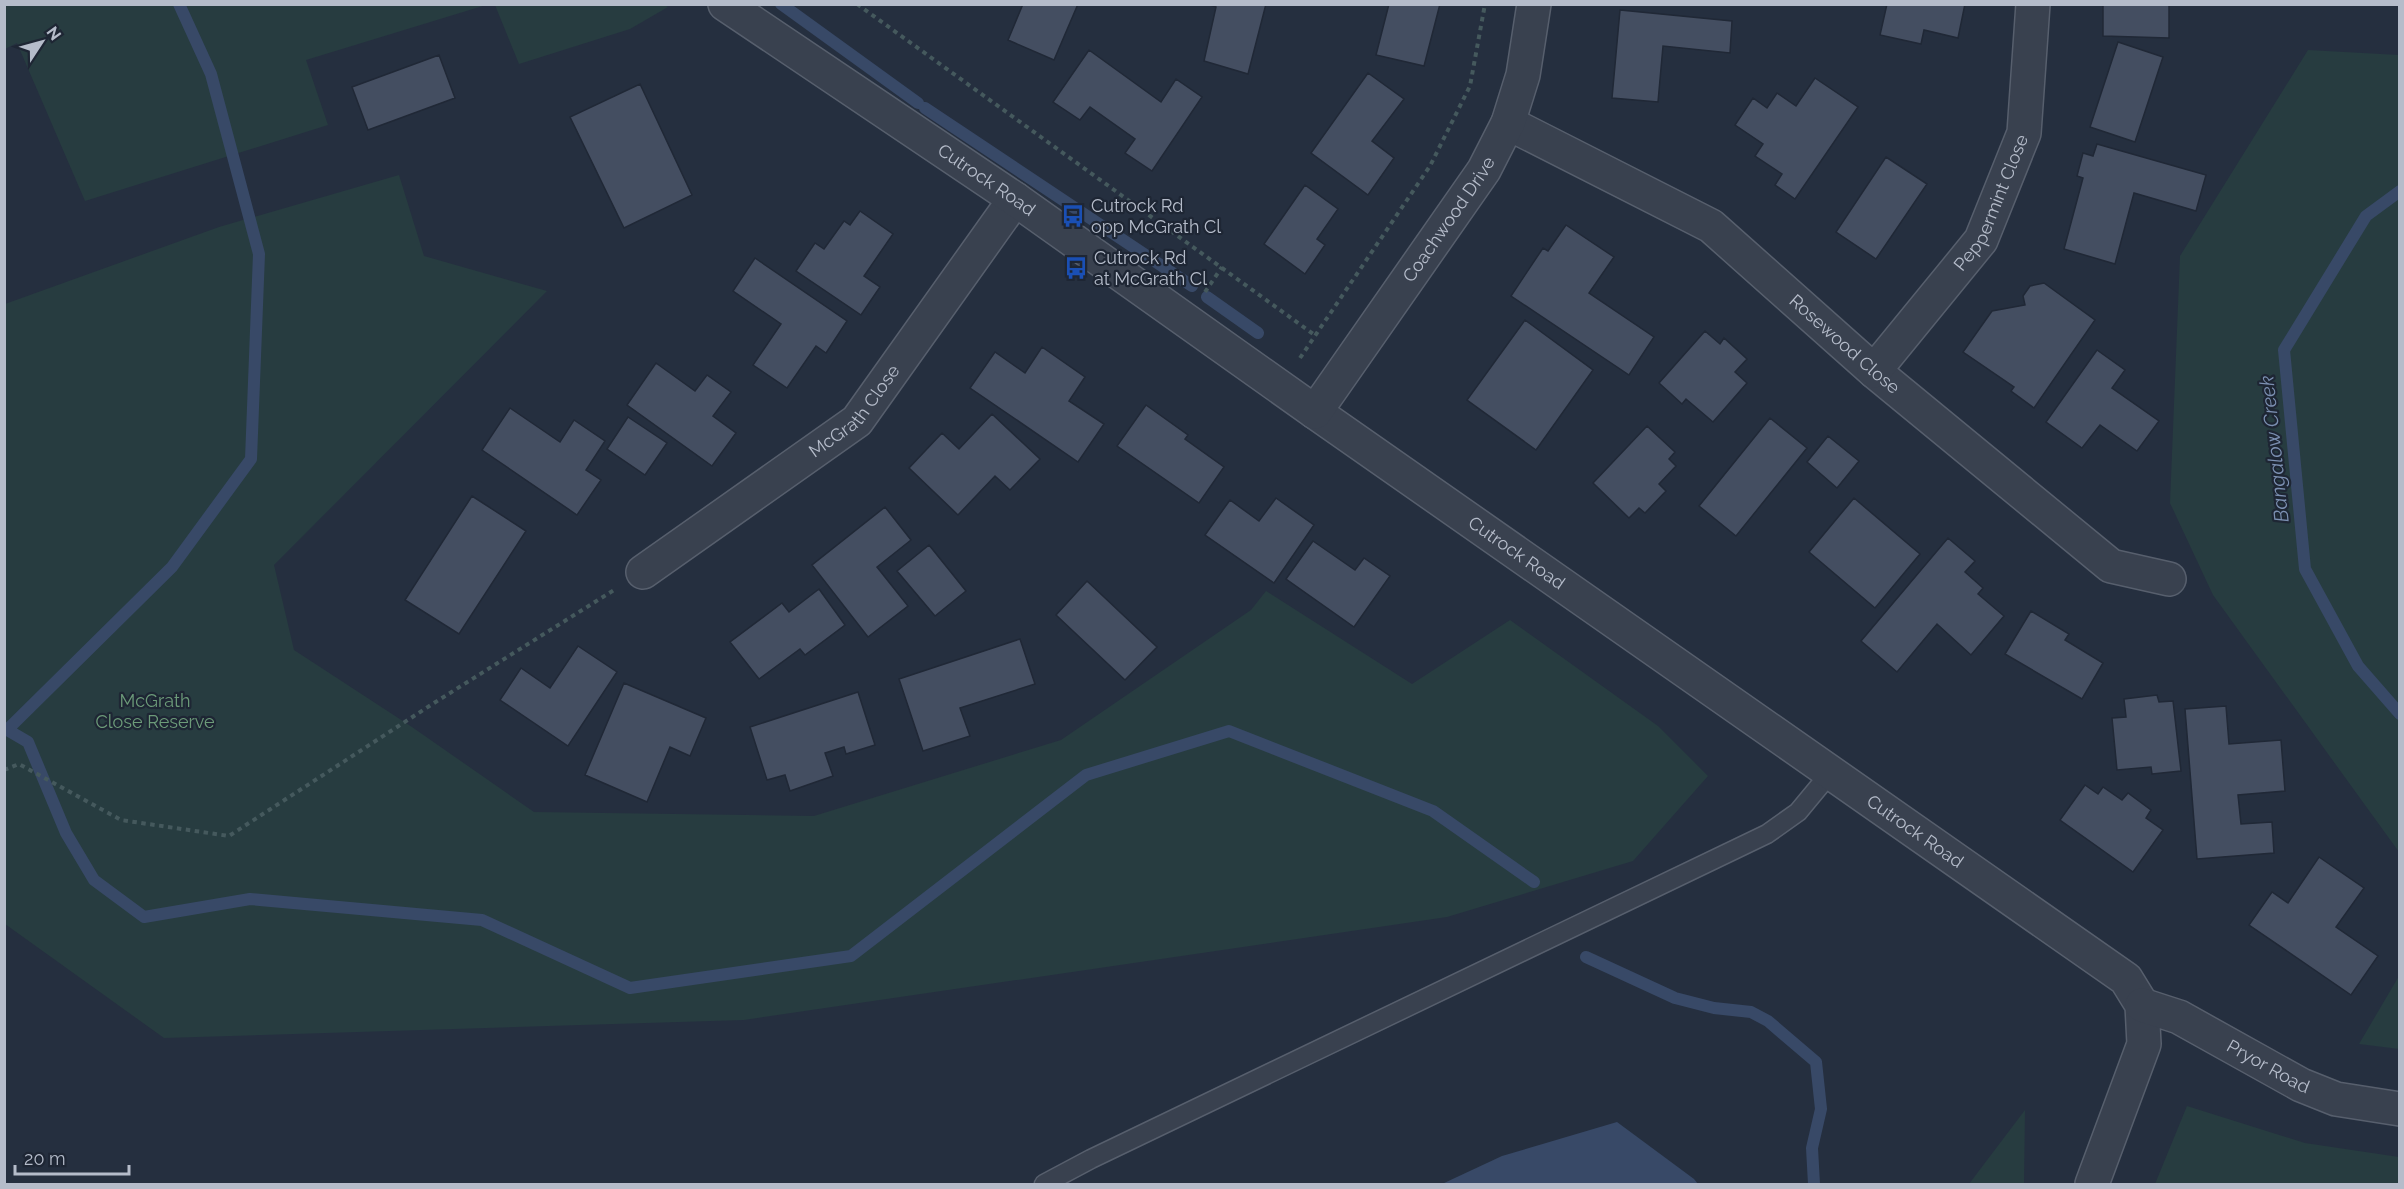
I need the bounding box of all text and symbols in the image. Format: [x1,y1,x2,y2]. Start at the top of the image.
north arrow [12,12,72,72]
text: N [42,23,65,44]
street label: Peppermint Close [1949,131,2032,275]
street label: Cutrock Road [934,139,1039,220]
street label: Coachwood Drive [1398,153,1499,286]
place label: Cutrock Rd opp McGrath Cl [1091,195,1221,237]
bus stop icon: Cutrock Rd opp McGrath Cl [1060,203,1086,229]
place label: Cutrock Rd at McGrath Cl [1094,247,1207,289]
bus stop icon: Cutrock Rd at McGrath Cl [1063,255,1089,281]
street label: Rosewood Close [1785,290,1905,398]
street label: McGrath Close [805,360,904,462]
water label: Bangalow Creek [2254,374,2294,524]
street label: Cutrock Road [1465,512,1569,594]
park label: McGrath Close Reserve [95,690,215,732]
street label: Cutrock Road [1863,790,1968,872]
street label: Pryor Road [2223,1035,2313,1097]
scale bar [15,1138,129,1176]
text: 20 m [24,1148,66,1169]

